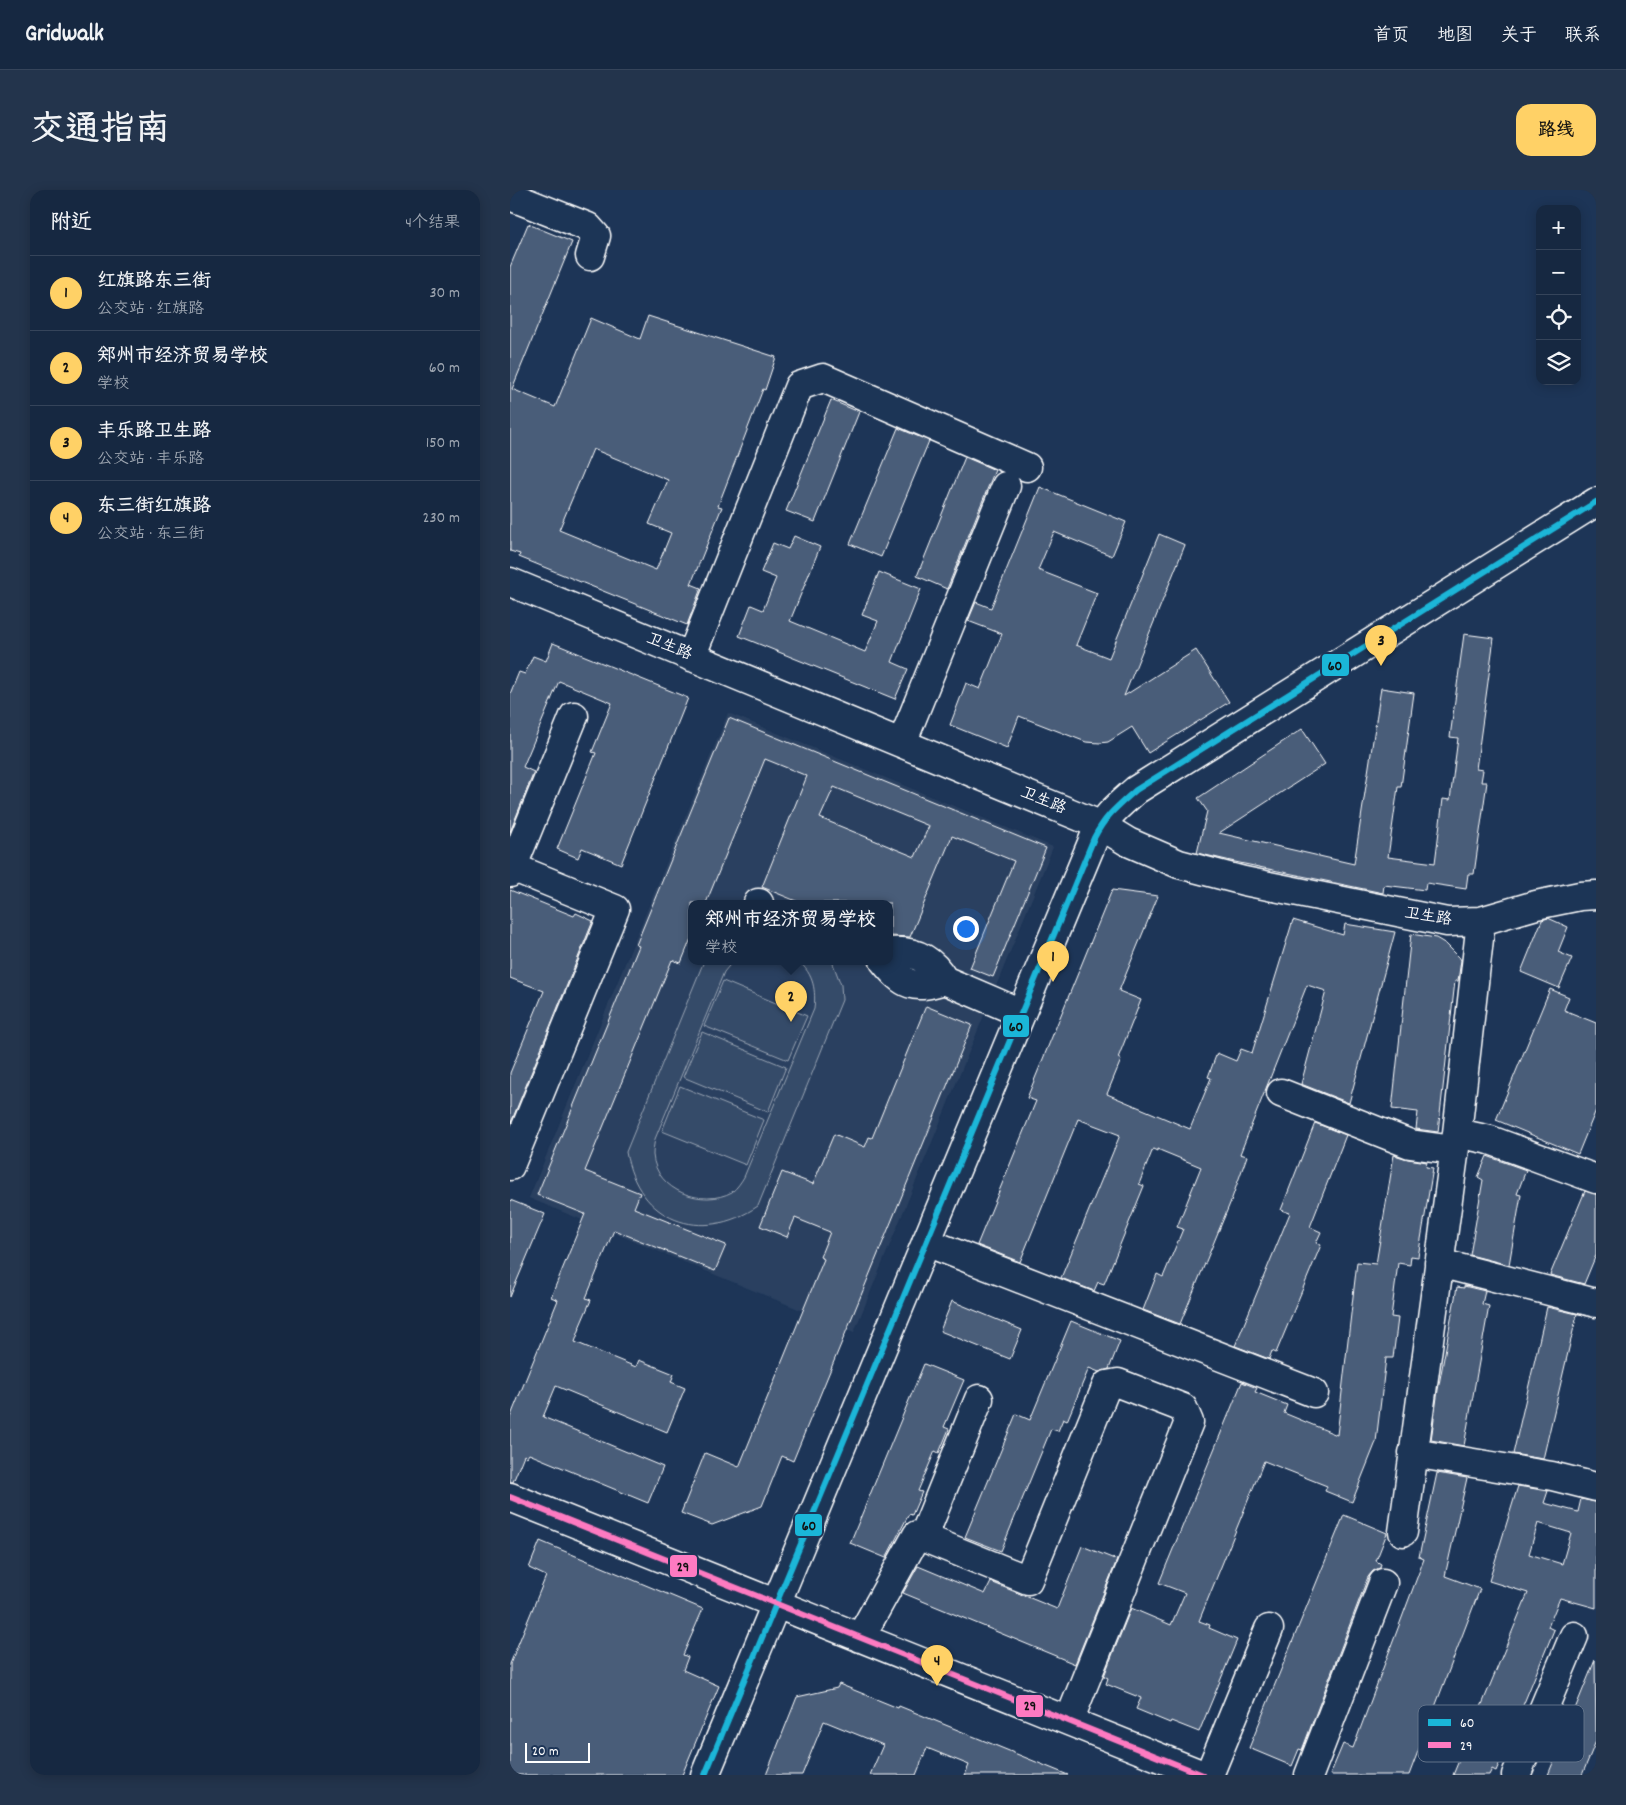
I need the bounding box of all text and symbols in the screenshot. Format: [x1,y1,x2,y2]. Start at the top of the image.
text: Gridwalk [25,18,104,52]
text: 首页 [1373,24,1409,49]
text: 地图 [1437,24,1473,49]
text: 关于 [1501,24,1537,49]
text: 联系 [1565,24,1601,49]
button: 路线 [1516,104,1596,156]
text: 交通指南 [30,107,170,157]
map controls [1536,205,1581,385]
button: + [1536,205,1581,250]
text: 附近 [50,209,92,239]
text: 4个结果 [405,212,460,235]
button: − [1536,250,1581,295]
text: 红旗路东三街 [97,269,211,296]
text: 1 [64,282,68,305]
text: 30 m [430,282,460,305]
button: locate [1536,295,1581,340]
text: 公交站 · 红旗路 [97,298,204,321]
button: layers [1536,340,1581,385]
text: 郑州市经济贸易学校 [97,344,268,371]
text: 2 [63,357,70,380]
text: 60 m [429,357,460,380]
text: 学校 [97,373,129,396]
text: 丰乐路卫生路 [97,419,211,446]
text: 3 [62,432,70,455]
text: 150 m [426,432,460,455]
text: 公交站 · 丰乐路 [97,448,204,471]
text: 东三街红旗路 [97,494,211,521]
text: 4 [63,507,69,530]
text: 230 m [423,507,460,530]
text: 公交站 · 东三街 [97,523,204,546]
pin: 3 [1365,625,1397,666]
street label: 卫生路 [642,627,696,667]
line badge: 60 [1321,653,1350,677]
text: 60 [1328,657,1342,677]
street label: 卫生路 [1016,781,1070,821]
popup [688,900,893,965]
street label: 卫生路 [1402,902,1454,932]
text: 郑州市经济贸易学校 [705,908,876,935]
your location [953,916,979,942]
text: 学校 [705,937,737,960]
pin: 1 [1037,941,1069,982]
pin: 2 [775,981,807,1022]
line badge: 60 [1002,1014,1030,1038]
text: 60 [1009,1018,1023,1038]
line badge: 60 [794,1513,823,1537]
text: 60 [802,1517,816,1537]
line badge: 29 [669,1554,698,1578]
text: 29 [677,1558,689,1578]
pin: 4 [921,1645,953,1686]
line badge: 29 [1015,1694,1044,1718]
text: 29 [1024,1697,1036,1717]
legend [1418,1705,1584,1762]
text: 60 [1460,1714,1475,1734]
text: 29 [1460,1737,1473,1757]
scale bar [525,1740,590,1763]
text: 20 m [532,1742,559,1762]

